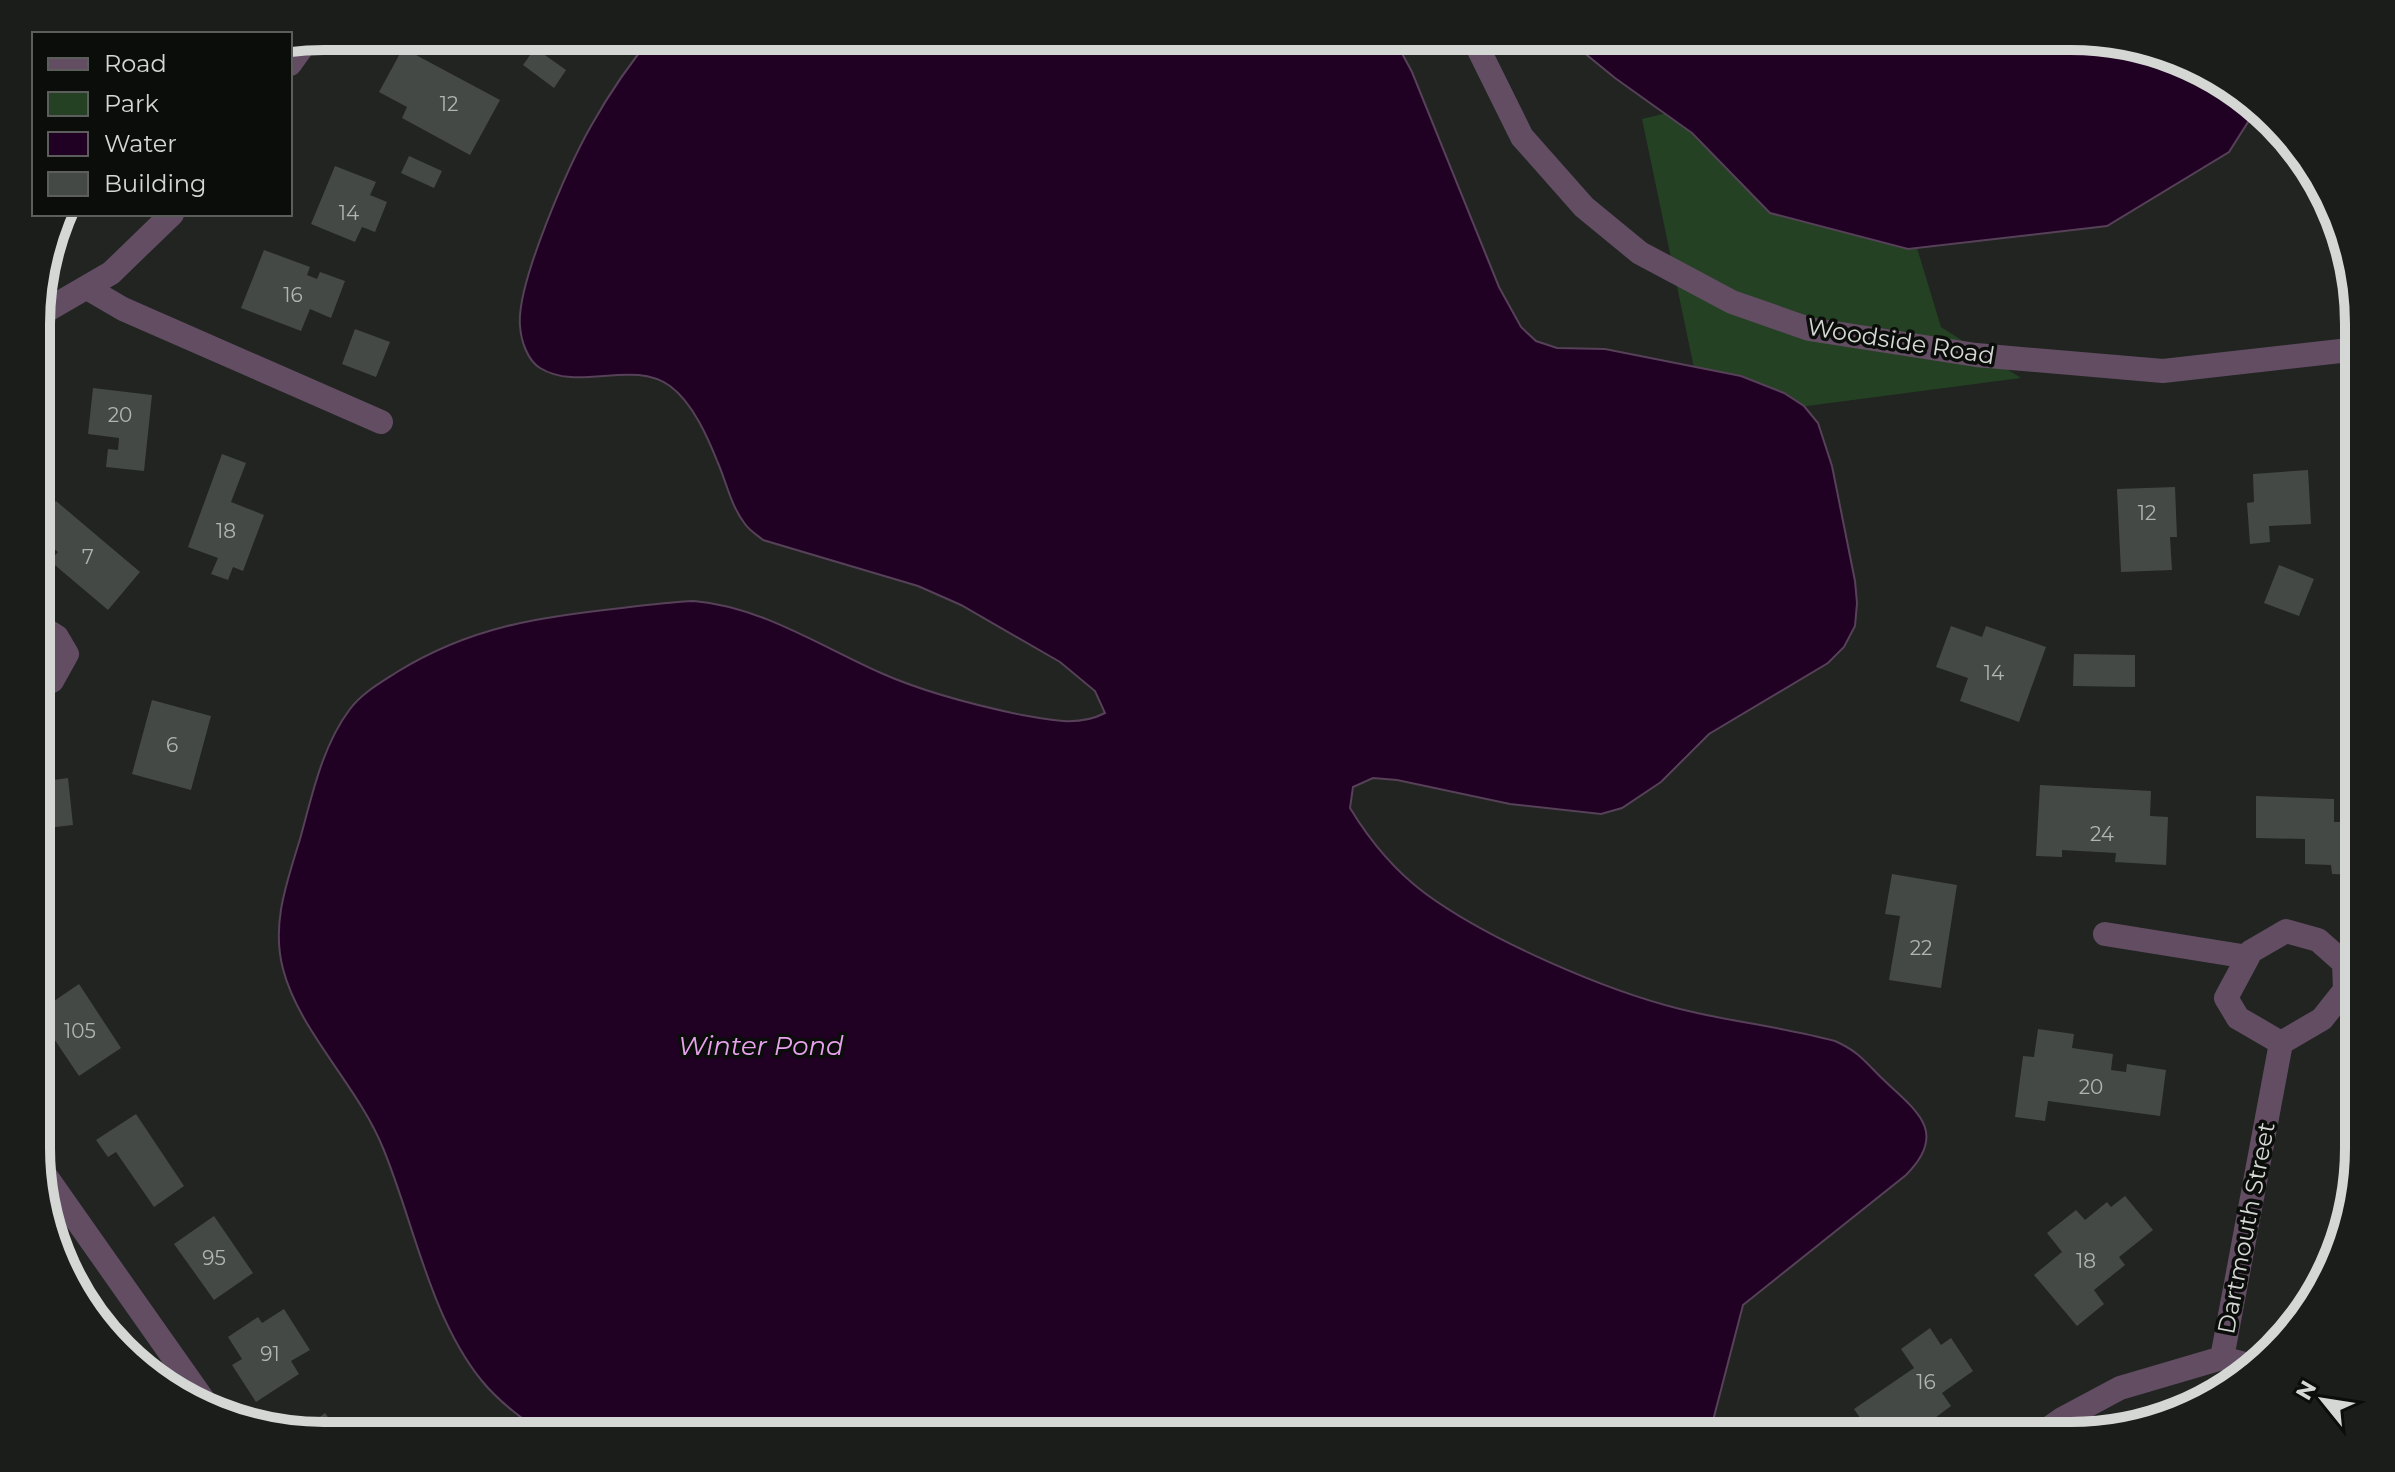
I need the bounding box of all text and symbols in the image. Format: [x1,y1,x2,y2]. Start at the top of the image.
legend [32,32,292,216]
text: Road [104,49,167,78]
text: Park [104,89,159,118]
house number: 12 [440,92,458,116]
text: Water [104,129,177,158]
text: Building [104,169,207,198]
house number: 14 [339,201,359,225]
house number: 16 [283,283,303,307]
street label: Woodside Road [1805,312,1997,370]
house number: 20 [108,403,132,427]
house number: 12 [2138,501,2156,525]
house number: 18 [216,519,236,543]
house number: 7 [82,545,94,569]
house number: 14 [1984,661,2004,685]
house number: 6 [166,733,178,757]
house number: 24 [2090,822,2114,846]
house number: 22 [1910,936,1932,960]
house number: 105 [64,1019,96,1043]
water label: Winter Pond [678,1030,844,1062]
house number: 20 [2079,1075,2103,1099]
street label: Dartmouth Street [2211,1119,2281,1336]
house number: 95 [202,1246,226,1270]
house number: 18 [2076,1249,2096,1273]
house number: 91 [260,1342,280,1366]
north arrow [2283,1360,2363,1440]
house number: 16 [1916,1370,1936,1394]
text: N [2290,1376,2322,1405]

